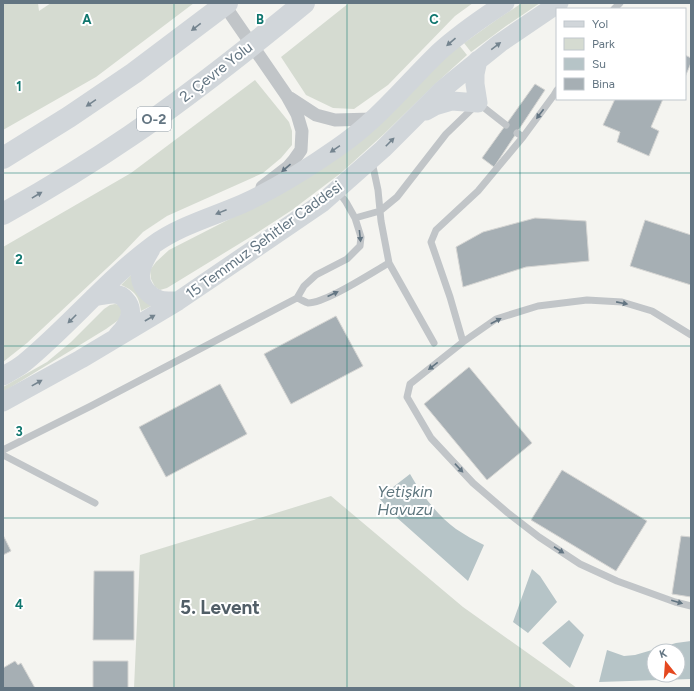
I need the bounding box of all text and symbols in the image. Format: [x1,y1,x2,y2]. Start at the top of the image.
legend [556,8,686,100]
text: A [82,12,92,27]
text: B [256,12,264,27]
text: C [429,12,439,27]
text: Yol [592,17,608,31]
one-way arrow [191,22,202,31]
text: Park [592,37,615,51]
street label: 2. Çevre Yolu [176,38,256,106]
one-way arrow [445,38,456,47]
one-way arrow [491,42,502,50]
text: Su [592,57,606,71]
text: Bina [592,77,615,91]
text: 1 [16,79,22,94]
one-way arrow [85,99,96,106]
road number: O-2 [137,107,171,131]
one-way arrow [536,108,544,119]
one-way arrow [385,137,395,147]
one-way arrow [330,145,340,153]
one-way arrow [281,163,291,172]
street label: 15 Temmuz Şehitler Caddesi [182,177,346,303]
one-way arrow [31,191,43,198]
one-way arrow [216,209,227,215]
one-way arrow [356,230,363,243]
text: 2 [15,252,23,267]
one-way arrow [328,291,339,297]
one-way arrow [616,300,629,306]
one-way arrow [67,314,77,324]
one-way arrow [144,315,156,322]
one-way arrow [490,317,502,324]
one-way arrow [427,362,438,371]
one-way arrow [31,380,43,386]
text: 3 [15,424,23,439]
one-way arrow [454,463,464,473]
water label: Yetişkin Havuzu [377,482,433,519]
one-way arrow [554,546,564,554]
district label: 5. Levent [180,596,260,619]
text: 4 [15,597,23,612]
one-way arrow [672,599,684,605]
north arrow [646,643,686,683]
text: K [658,646,669,661]

